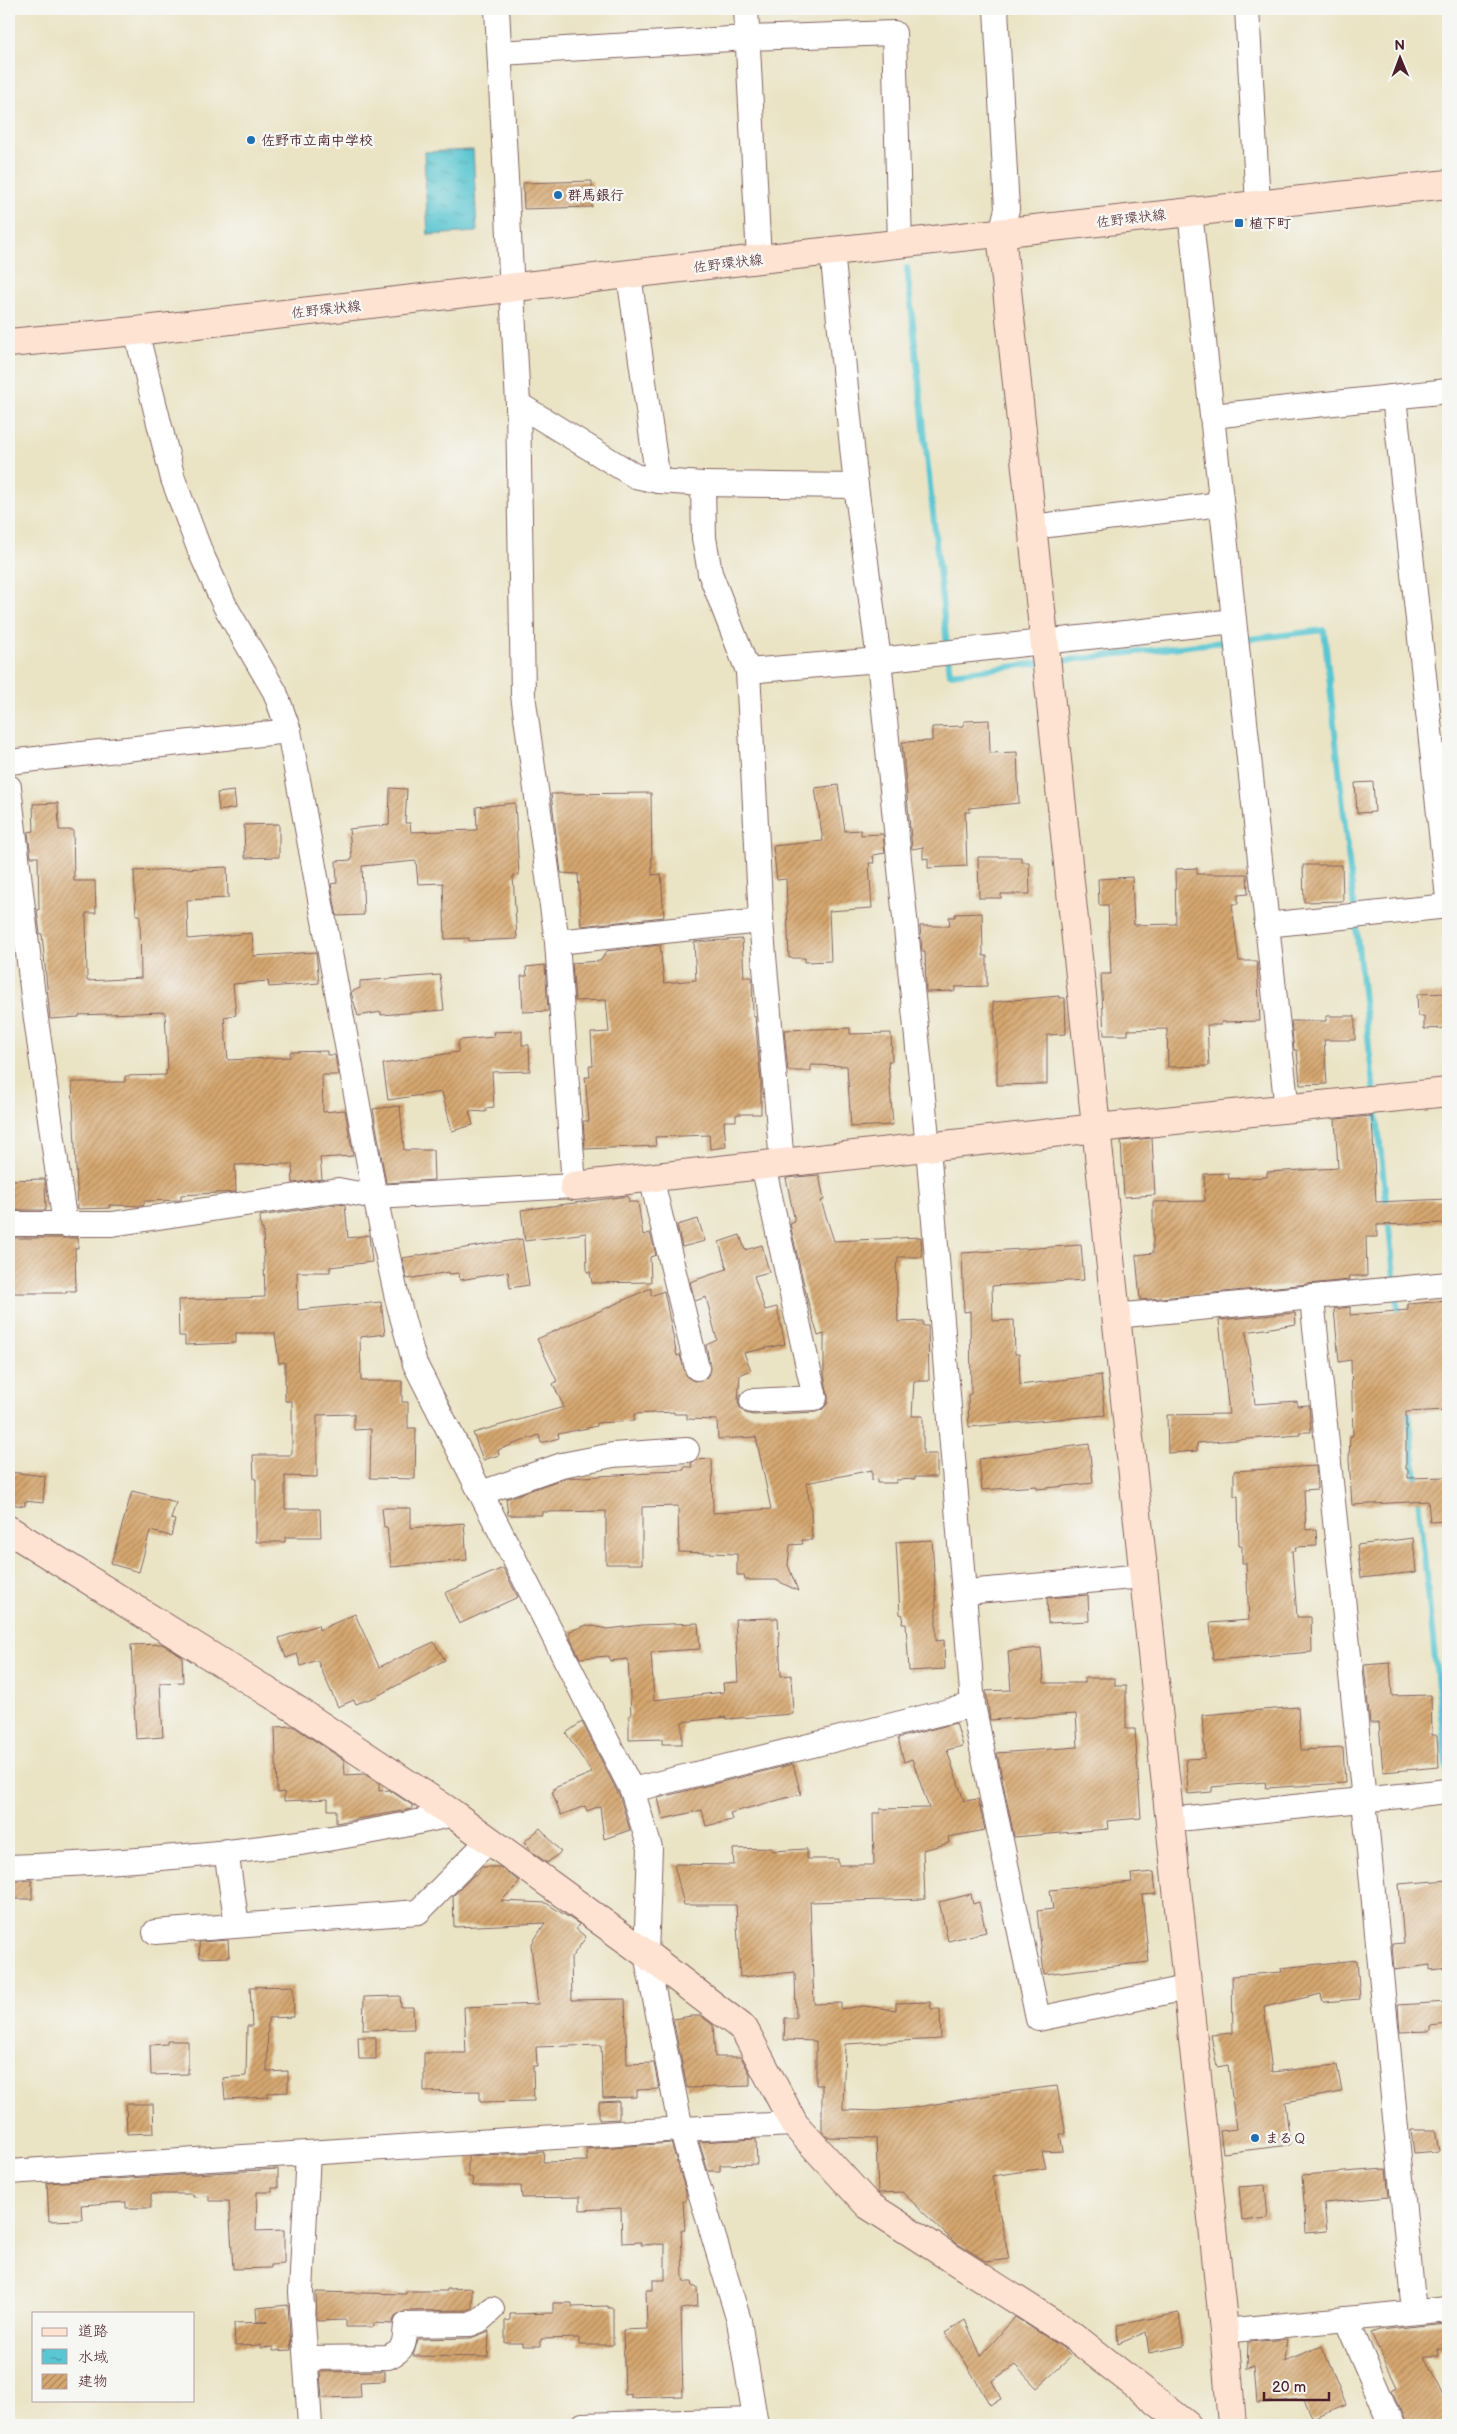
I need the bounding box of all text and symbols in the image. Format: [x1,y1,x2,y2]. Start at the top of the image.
north arrow [1374,32,1424,82]
text: N [1394,37,1405,54]
place label: 佐野市立南中学校 [261,132,373,149]
marker: 佐野市立南中学校 [245,134,257,146]
place label: 群馬銀行 [568,187,624,204]
marker: 群馬銀行 [552,189,564,201]
street label: 佐野環状線 [1095,206,1167,231]
place label: 植下町 [1249,215,1291,232]
marker: 植下町 [1233,217,1245,229]
street label: 佐野環状線 [692,251,764,276]
street label: 佐野環状線 [290,297,362,322]
place label: まるＱ [1265,2130,1307,2147]
marker: まるＱ [1249,2132,1261,2144]
legend [32,2312,195,2402]
text: 道路 [78,2322,108,2341]
text: 水域 [78,2348,108,2367]
scale bar [1264,2369,1330,2401]
text: 建物 [78,2372,108,2391]
text: 20 m [1272,2378,1306,2397]

